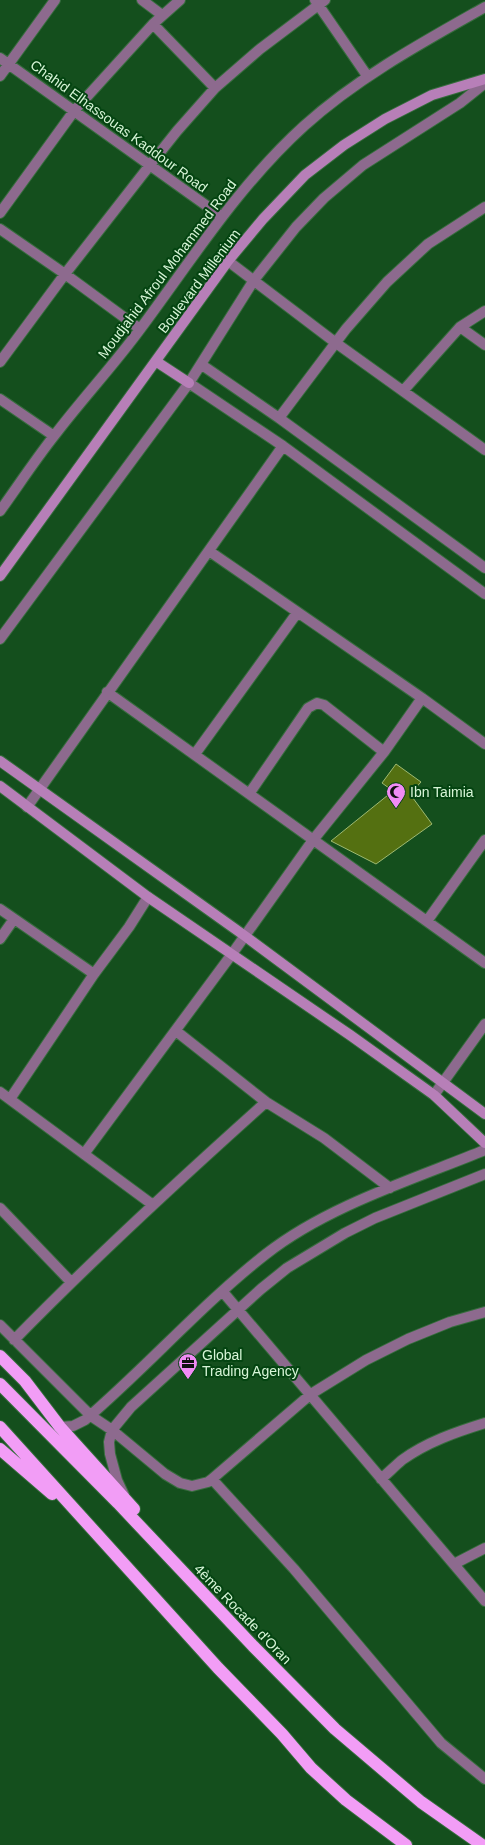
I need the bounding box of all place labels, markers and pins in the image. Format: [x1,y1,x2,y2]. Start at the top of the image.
mosque icon: Ibn Taimia [385,781,407,809]
place label: Ibn Taimia [410,784,474,800]
place label: Global Trading Agency [202,1347,299,1379]
office icon: Global Trading Agency [177,1352,199,1380]

